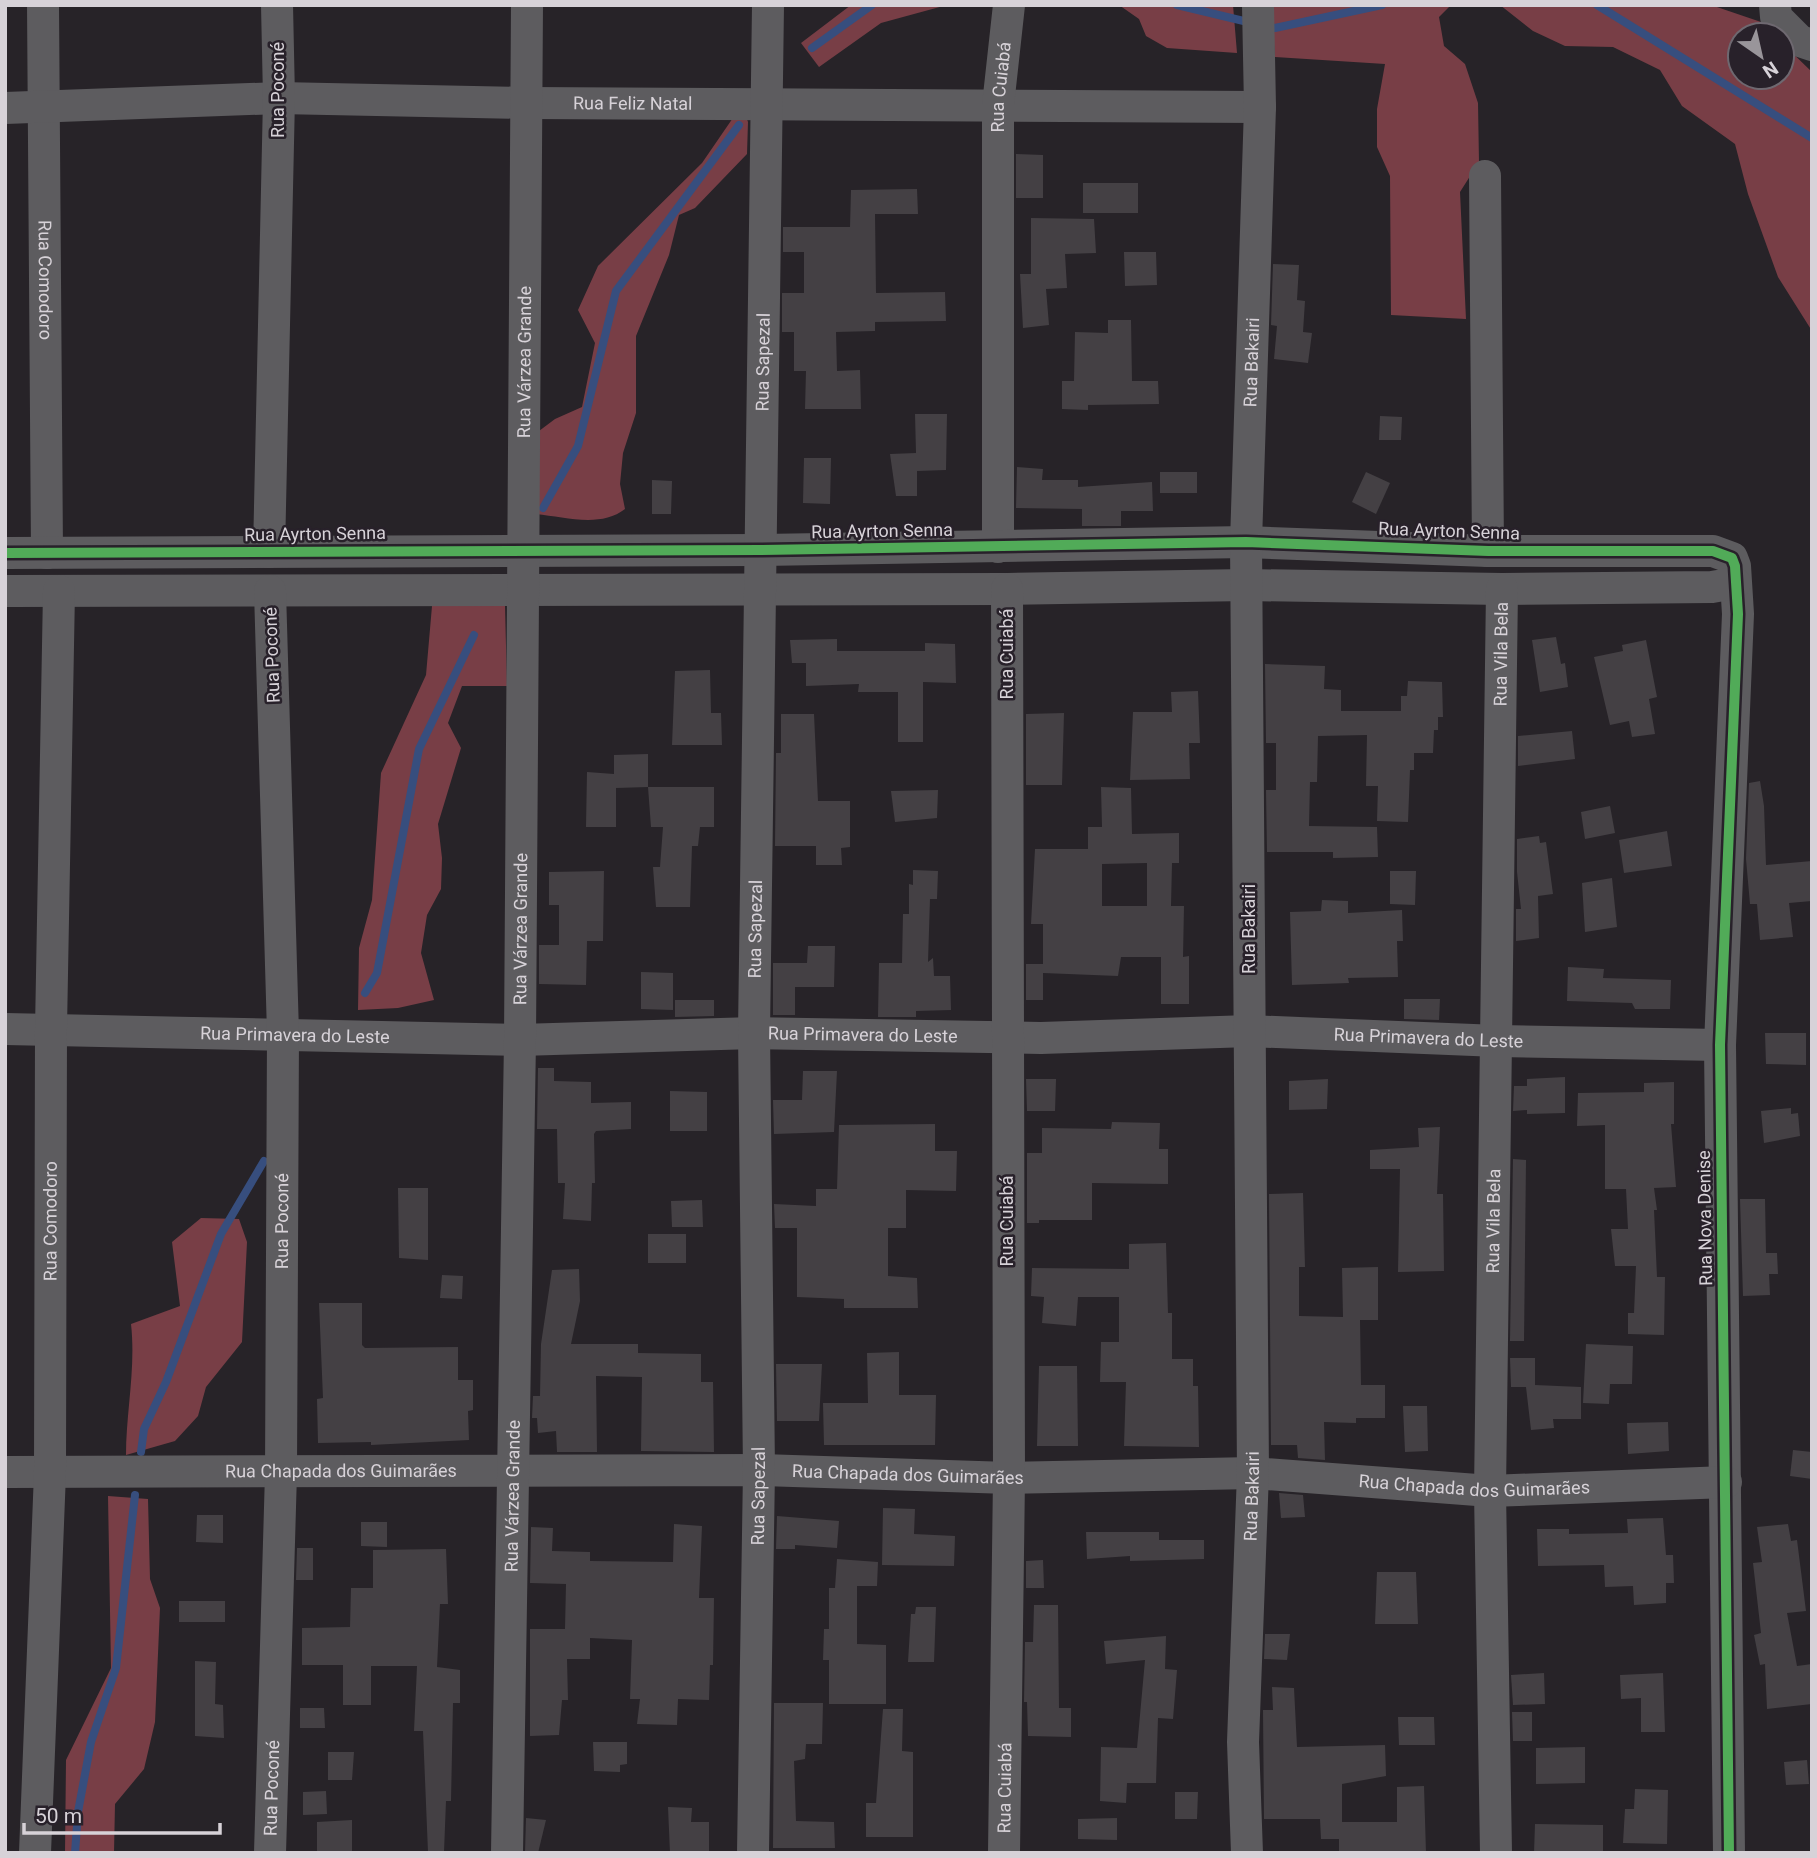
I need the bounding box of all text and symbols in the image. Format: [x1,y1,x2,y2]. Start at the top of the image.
north arrow [1726,21,1796,91]
street label: Rua Cuiabá [987,41,1015,133]
street label: Rua Poconé [267,42,288,138]
text: N [1758,56,1782,83]
street label: Rua Feliz Natal [573,92,693,114]
street label: Rua Comodoro [35,220,56,340]
street label: Rua Várzea Grande [513,286,535,438]
street label: Rua Sapezal [751,313,774,412]
street label: Rua Bakairi [1239,317,1263,408]
street label: Rua Ayrton Senna [1378,518,1520,543]
street label: Rua Ayrton Senna [811,519,953,542]
street label: Rua Ayrton Senna [244,522,386,545]
street label: Rua Vila Bela [1489,602,1512,707]
street label: Rua Poconé [259,607,284,703]
street label: Rua Cuiabá [996,609,1017,699]
street label: Rua Várzea Grande [509,853,531,1005]
street label: Rua Sapezal [744,880,766,978]
street label: Rua Bakairi [1238,884,1259,974]
street label: Rua Primavera do Leste [200,1022,390,1047]
street label: Rua Primavera do Leste [768,1022,958,1047]
street label: Rua Primavera do Leste [1333,1023,1523,1051]
street label: Rua Nova Denise [1693,1150,1716,1286]
street label: Rua Comodoro [39,1161,61,1281]
street label: Rua Vila Bela [1482,1169,1504,1274]
street label: Rua Poconé [271,1173,292,1269]
street label: Rua Cuiabá [996,1176,1017,1266]
street label: Rua Várzea Grande [500,1420,524,1572]
street label: Rua Sapezal [747,1447,769,1545]
street label: Rua Bakairi [1239,1451,1263,1542]
street label: Rua Chapada dos Guimarães [225,1460,457,1481]
street label: Rua Chapada dos Guimarães [792,1460,1024,1488]
street label: Rua Chapada dos Guimarães [1358,1470,1590,1501]
street label: Rua Poconé [259,1740,283,1836]
street label: Rua Cuiabá [993,1742,1015,1834]
scale bar [24,1792,220,1836]
text: 50 m [35,1804,82,1828]

